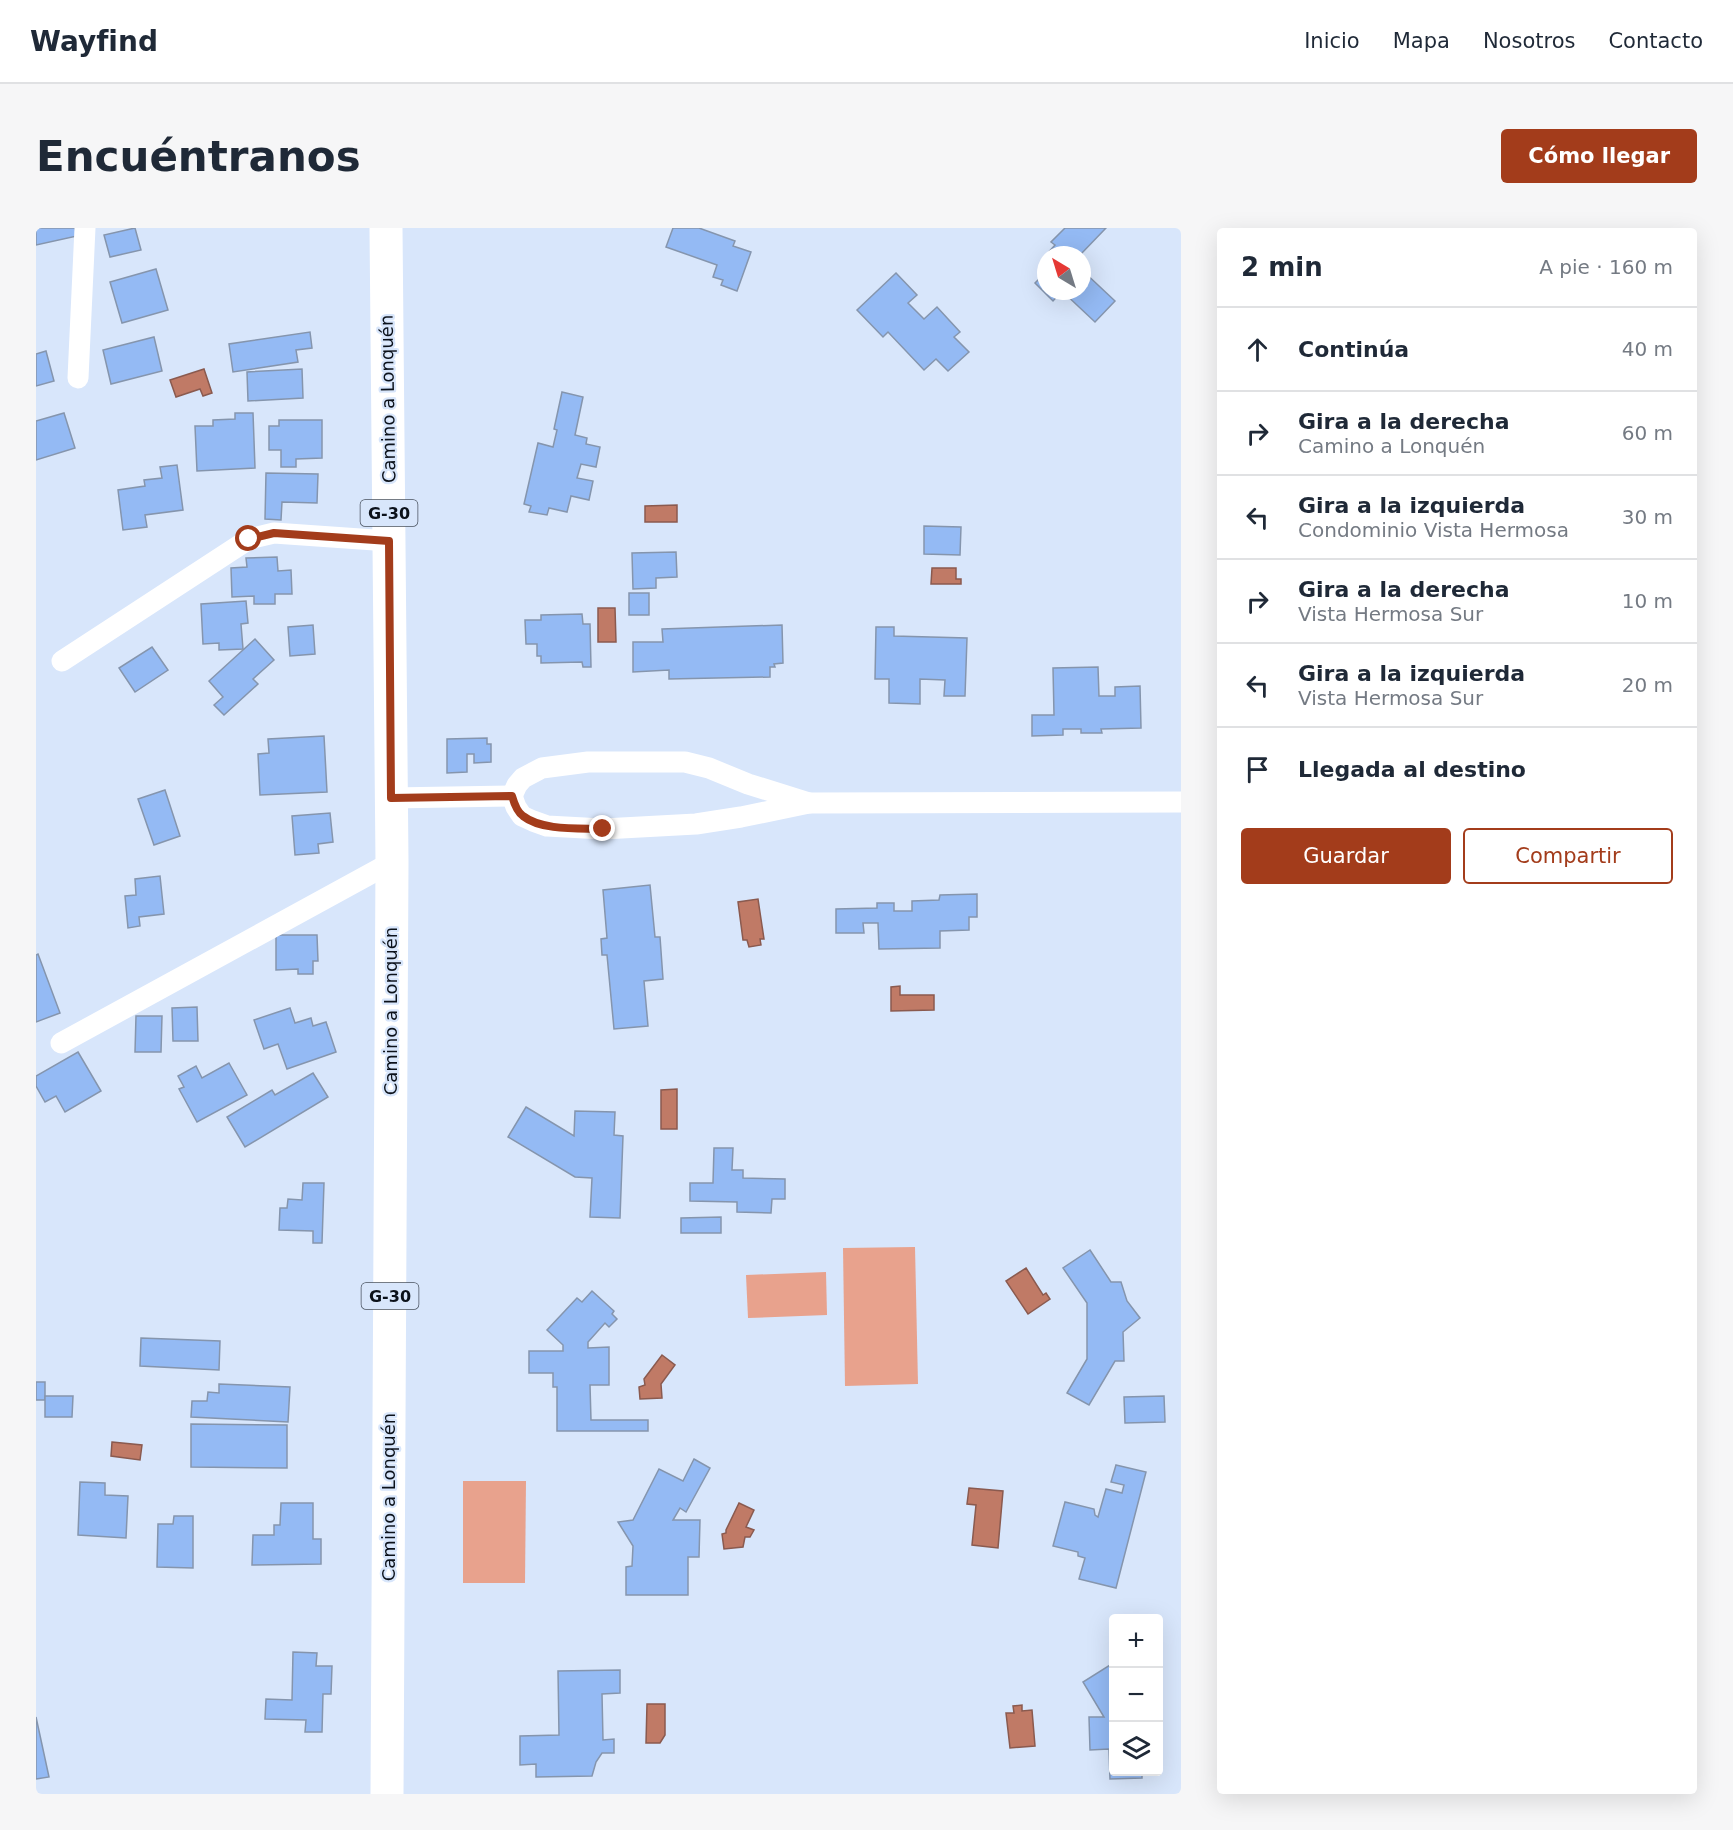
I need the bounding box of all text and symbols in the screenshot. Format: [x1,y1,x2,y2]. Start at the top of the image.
text: Wayfind [30,25,158,58]
text: Inicio [1304,29,1360,53]
text: Mapa [1393,29,1450,53]
text: Nosotros [1483,29,1575,53]
text: Contacto [1608,29,1703,53]
button: Cómo llegar [1501,129,1697,183]
text: Encuéntranos [36,132,361,181]
north arrow [1037,246,1091,300]
text: 2 min [1241,252,1323,282]
text: A pie · 160 m [1539,255,1673,279]
street label: Camino a Lonquén [376,315,399,483]
icon: ahead [1241,333,1274,366]
text: Continúa [1298,337,1409,362]
text: 40 m [1622,337,1673,361]
text: Gira a la derecha [1298,409,1510,434]
icon: right [1241,417,1274,450]
text: 60 m [1622,421,1673,445]
text: Camino a Lonquén [1298,434,1485,458]
text: Gira a la izquierda [1298,493,1525,518]
road number: G-30 [360,500,418,526]
icon: left [1241,501,1274,534]
text: 30 m [1622,505,1673,529]
text: Condominio Vista Hermosa [1298,518,1569,542]
route start [235,525,261,551]
text: Gira a la derecha [1298,577,1510,602]
icon: right [1241,585,1274,618]
text: 10 m [1622,589,1673,613]
text: Vista Hermosa Sur [1298,602,1483,626]
text: Gira a la izquierda [1298,661,1525,686]
icon: left [1241,669,1274,702]
text: 20 m [1622,673,1673,697]
text: Vista Hermosa Sur [1298,686,1483,710]
icon: arrive [1241,753,1274,786]
text: Llegada al destino [1298,757,1526,782]
route end [589,815,615,841]
button: Guardar [1241,828,1451,884]
button: Compartir [1463,828,1673,884]
street label: Camino a Lonquén [380,927,401,1095]
road number: G-30 [362,1283,418,1309]
street label: Camino a Lonquén [378,1413,399,1581]
map controls [1109,1614,1163,1776]
button: + [1109,1614,1163,1668]
button: − [1109,1668,1163,1722]
button: layers [1109,1722,1163,1776]

